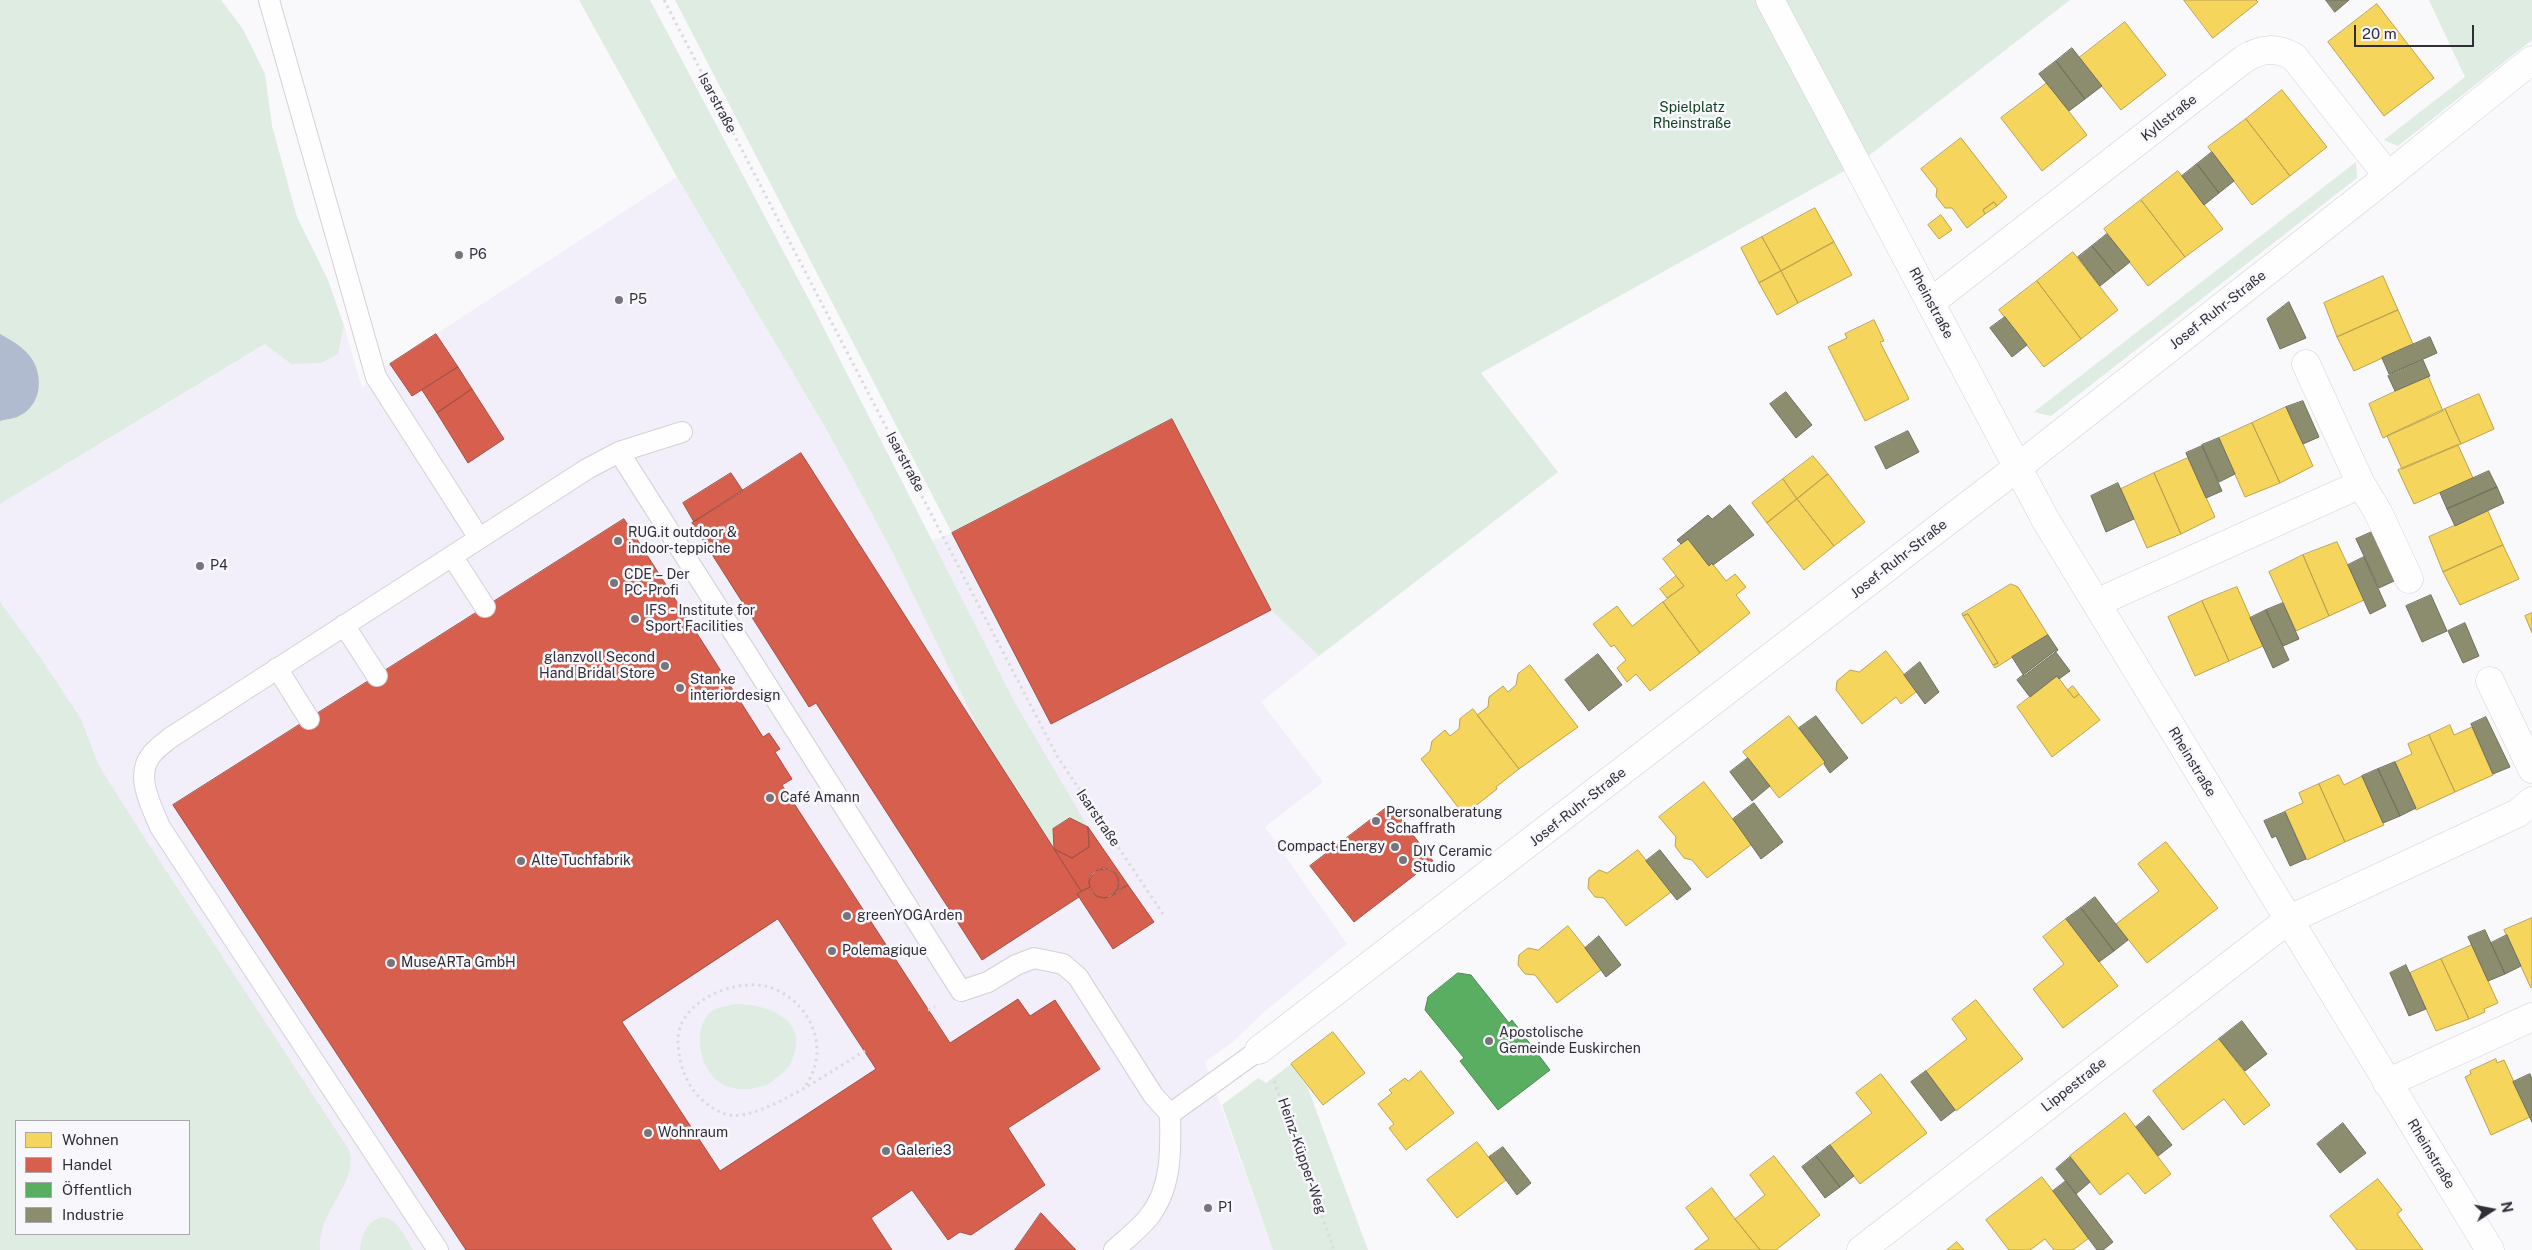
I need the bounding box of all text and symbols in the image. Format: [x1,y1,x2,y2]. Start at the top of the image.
scale bar [2357,15,2477,47]
text: 20 m [2362,25,2397,42]
street label: Isarstraße [694,70,740,136]
street label: Kyllstraße [2138,91,2200,145]
park label: Spielplatz Rheinstraße [1653,100,1731,132]
place label: P6 [469,247,487,263]
marker: P6 [453,249,465,261]
street label: Rheinstraße [1905,264,1957,342]
street label: Josef-Ruhr-Straße [2166,267,2270,353]
place label: P5 [629,292,647,308]
marker: P5 [613,294,625,306]
street label: Isarstraße [882,429,928,495]
street label: Josef-Ruhr-Straße [1847,516,1951,602]
place label: RUG.it outdoor & indoor-teppiche [628,525,737,558]
marker: RUG.it outdoor & indoor-teppiche [612,535,624,547]
place label: P4 [210,558,228,574]
marker: P4 [194,560,206,572]
place label: CDE – Der PC-Profi [624,567,690,600]
marker: CDE – Der PC-Profi [608,577,620,589]
place label: IFS - Institute for Sport Facilities [645,603,755,636]
marker: IFS - Institute for Sport Facilities [629,613,641,625]
place label: glanzvoll Second Hand Bridal Store [539,650,655,682]
marker: glanzvoll Second Hand Bridal Store [659,660,671,672]
place label: Stanke interiordesign [690,672,780,704]
marker: Stanke interiordesign [674,682,686,694]
street label: Rheinstraße [2165,724,2219,800]
street label: Josef-Ruhr-Straße [1526,764,1630,850]
street label: Isarstraße [1073,786,1123,850]
place label: Café Amann [780,790,860,806]
marker: Café Amann [764,792,776,804]
place label: Personalberatung Schaffrath [1386,805,1502,838]
marker: Personalberatung Schaffrath [1370,815,1382,827]
place label: Compact Energy [1277,839,1385,855]
marker: Compact Energy [1389,841,1401,853]
place label: DIY Ceramic Studio [1413,844,1492,876]
place label: Alte Tuchfabrik [531,853,631,869]
marker: DIY Ceramic Studio [1397,854,1409,866]
marker: Alte Tuchfabrik [515,855,527,867]
place label: greenYOGArden [857,908,963,924]
marker: greenYOGArden [841,910,853,922]
place label: Polemagique [842,943,927,959]
marker: Polemagique [826,945,838,957]
place label: MuseARTa GmbH [401,955,516,971]
marker: MuseARTa GmbH [385,957,397,969]
place label: Apostolische Gemeinde Euskirchen [1499,1025,1641,1058]
marker: Apostolische Gemeinde Euskirchen [1483,1035,1495,1047]
street label: Lippestraße [2038,1054,2110,1116]
street label: Heinz-Küpper-Weg [1274,1096,1330,1216]
street label: Rheinstraße [2404,1116,2458,1192]
legend [15,1120,190,1235]
place label: Wohnraum [658,1125,728,1141]
marker: Wohnraum [642,1127,654,1139]
text: Wohnen [62,1131,119,1148]
place label: Galerie3 [896,1143,952,1159]
marker: Galerie3 [880,1145,892,1157]
text: Handel [62,1156,112,1173]
text: Öffentlich [62,1181,132,1198]
north arrow [2467,1185,2517,1235]
place label: P1 [1218,1200,1233,1216]
text: N [2498,1200,2516,1214]
marker: P1 [1202,1202,1214,1214]
text: Industrie [62,1206,124,1223]

